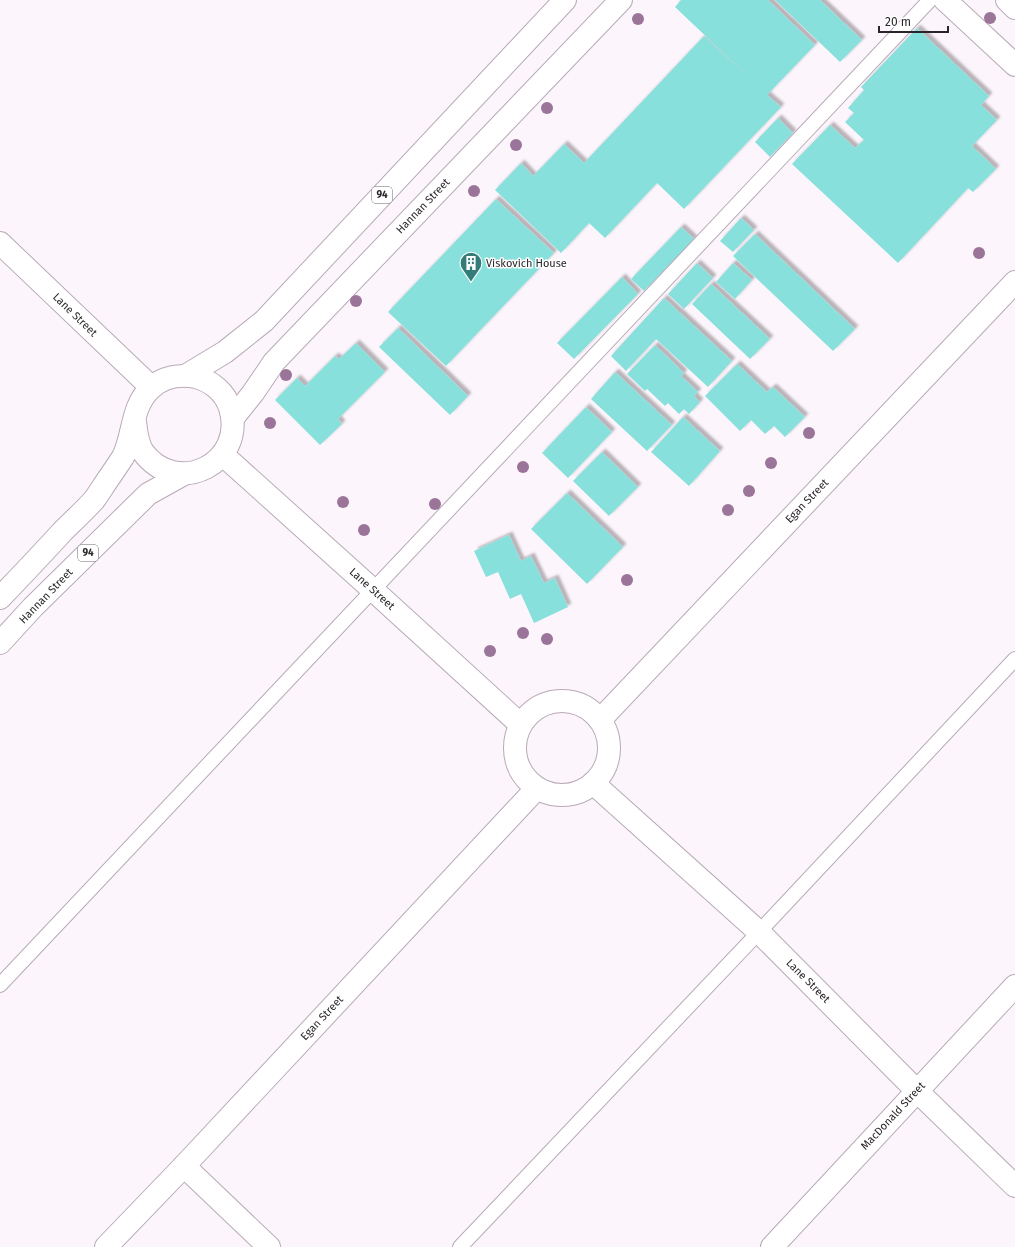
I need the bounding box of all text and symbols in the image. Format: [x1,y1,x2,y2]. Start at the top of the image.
scale bar [879,8,948,34]
text: 20 m [885,15,911,29]
street label: Hannan Street [393,176,453,236]
road number: 94 [372,187,392,203]
building icon: Viskovich House [458,250,484,283]
place label: Viskovich House [486,257,567,270]
street label: Lane Street [50,291,100,339]
street label: Egan Street [783,476,831,526]
road number: 94 [78,545,98,561]
street label: Lane Street [347,565,397,613]
street label: Hannan Street [16,566,76,626]
street label: Lane Street [783,956,833,1006]
street label: Egan Street [298,993,346,1043]
street label: MacDonald Street [858,1079,928,1153]

